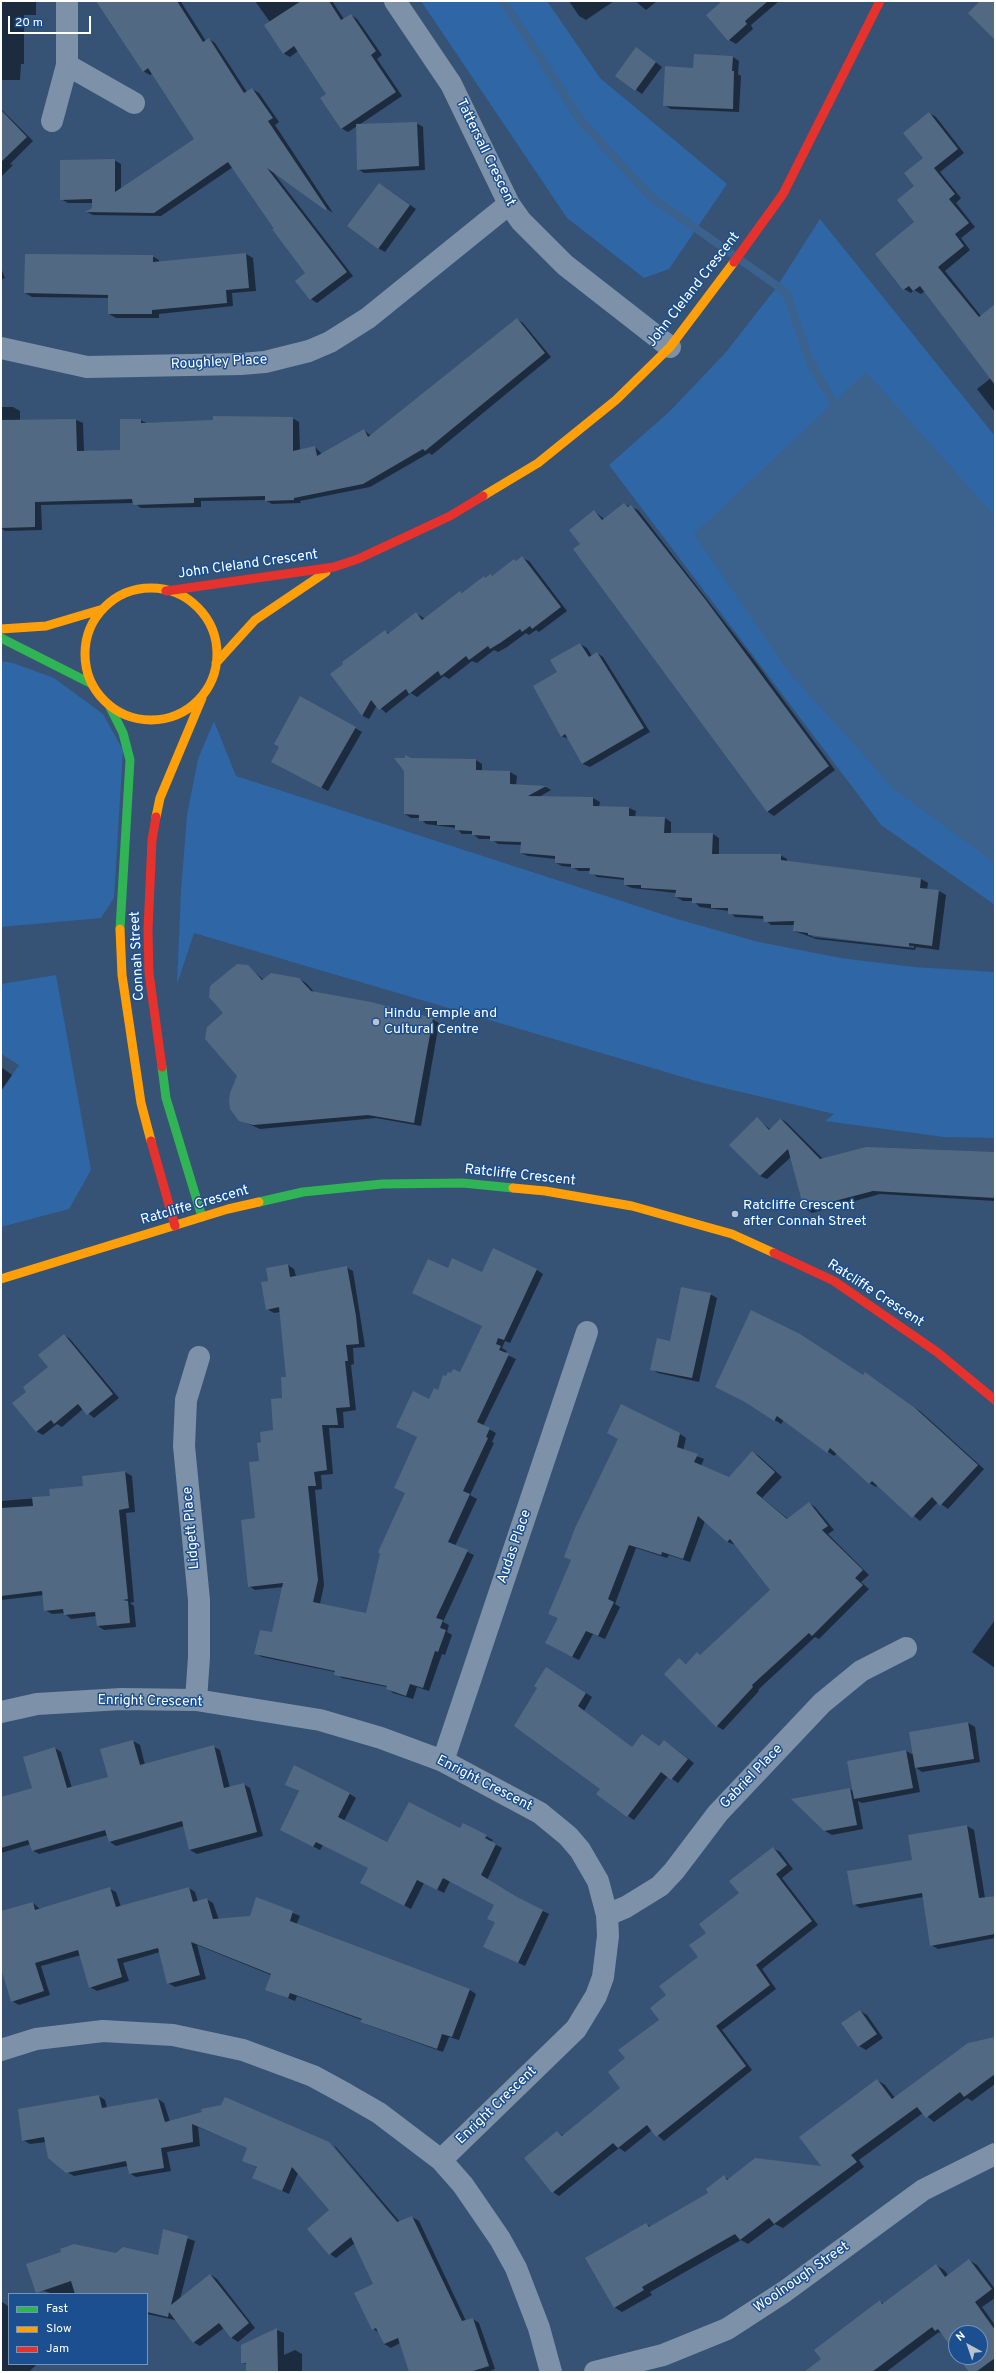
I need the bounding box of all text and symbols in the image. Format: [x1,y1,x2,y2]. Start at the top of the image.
scale bar [10,8,93,34]
text: 20 m [15,15,43,31]
street label: Tattersall Crescent [452,96,518,210]
street label: John Cleland Crescent [644,229,744,351]
street label: Roughley Place [170,352,268,374]
street label: John Cleland Crescent [177,547,319,583]
street label: Connah Street [127,911,149,1001]
place label: Hindu Temple and Cultural Centre [384,1006,497,1038]
marker: Hindu Temple and Cultural Centre [371,1017,381,1027]
street label: Ratcliffe Crescent [464,1162,576,1190]
street label: Ratcliffe Crescent [139,1183,251,1229]
place label: Ratcliffe Crescent after Connah Street [743,1198,867,1230]
marker: Ratcliffe Crescent after Connah Street [730,1209,740,1219]
street label: Ratcliffe Crescent [824,1257,926,1331]
street label: Lidgett Place [180,1486,204,1570]
street label: Audas Place [495,1508,535,1586]
street label: Enright Crescent [97,1693,203,1711]
street label: Gabriel Place [717,1741,787,1813]
street label: Enright Crescent [433,1753,535,1815]
street label: Enright Crescent [453,2063,541,2149]
street label: Woolnough Street [751,2239,853,2317]
legend [8,2293,148,2365]
text: Fast [46,2301,68,2317]
text: Slow [46,2321,72,2337]
north arrow [948,2325,988,2365]
text: N [953,2329,968,2344]
text: Jam [46,2341,69,2357]

